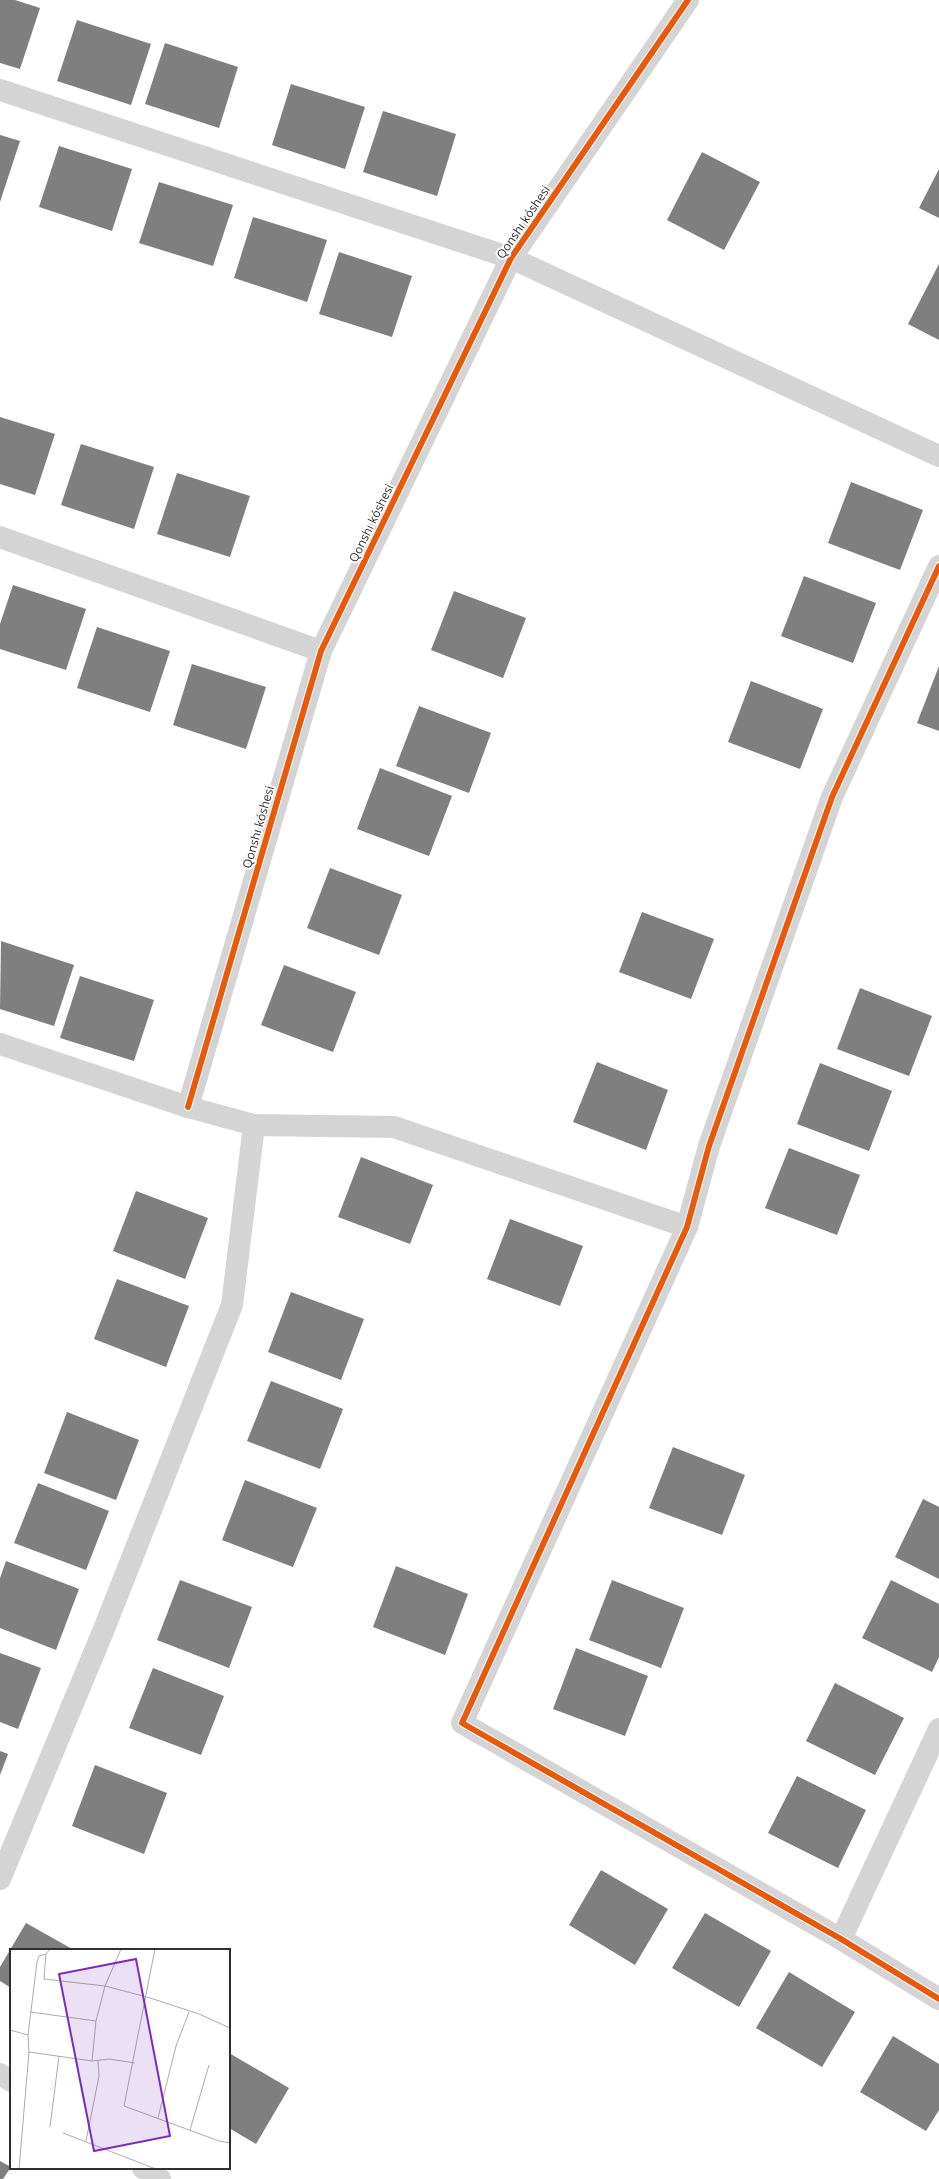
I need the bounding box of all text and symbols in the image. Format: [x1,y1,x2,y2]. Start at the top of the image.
street label: Qonshı kóshesi [492,182,554,262]
street label: Qonshı kóshesi [345,481,397,565]
street label: Qonshı kóshesi [238,784,278,870]
inset map [10,1949,230,2169]

